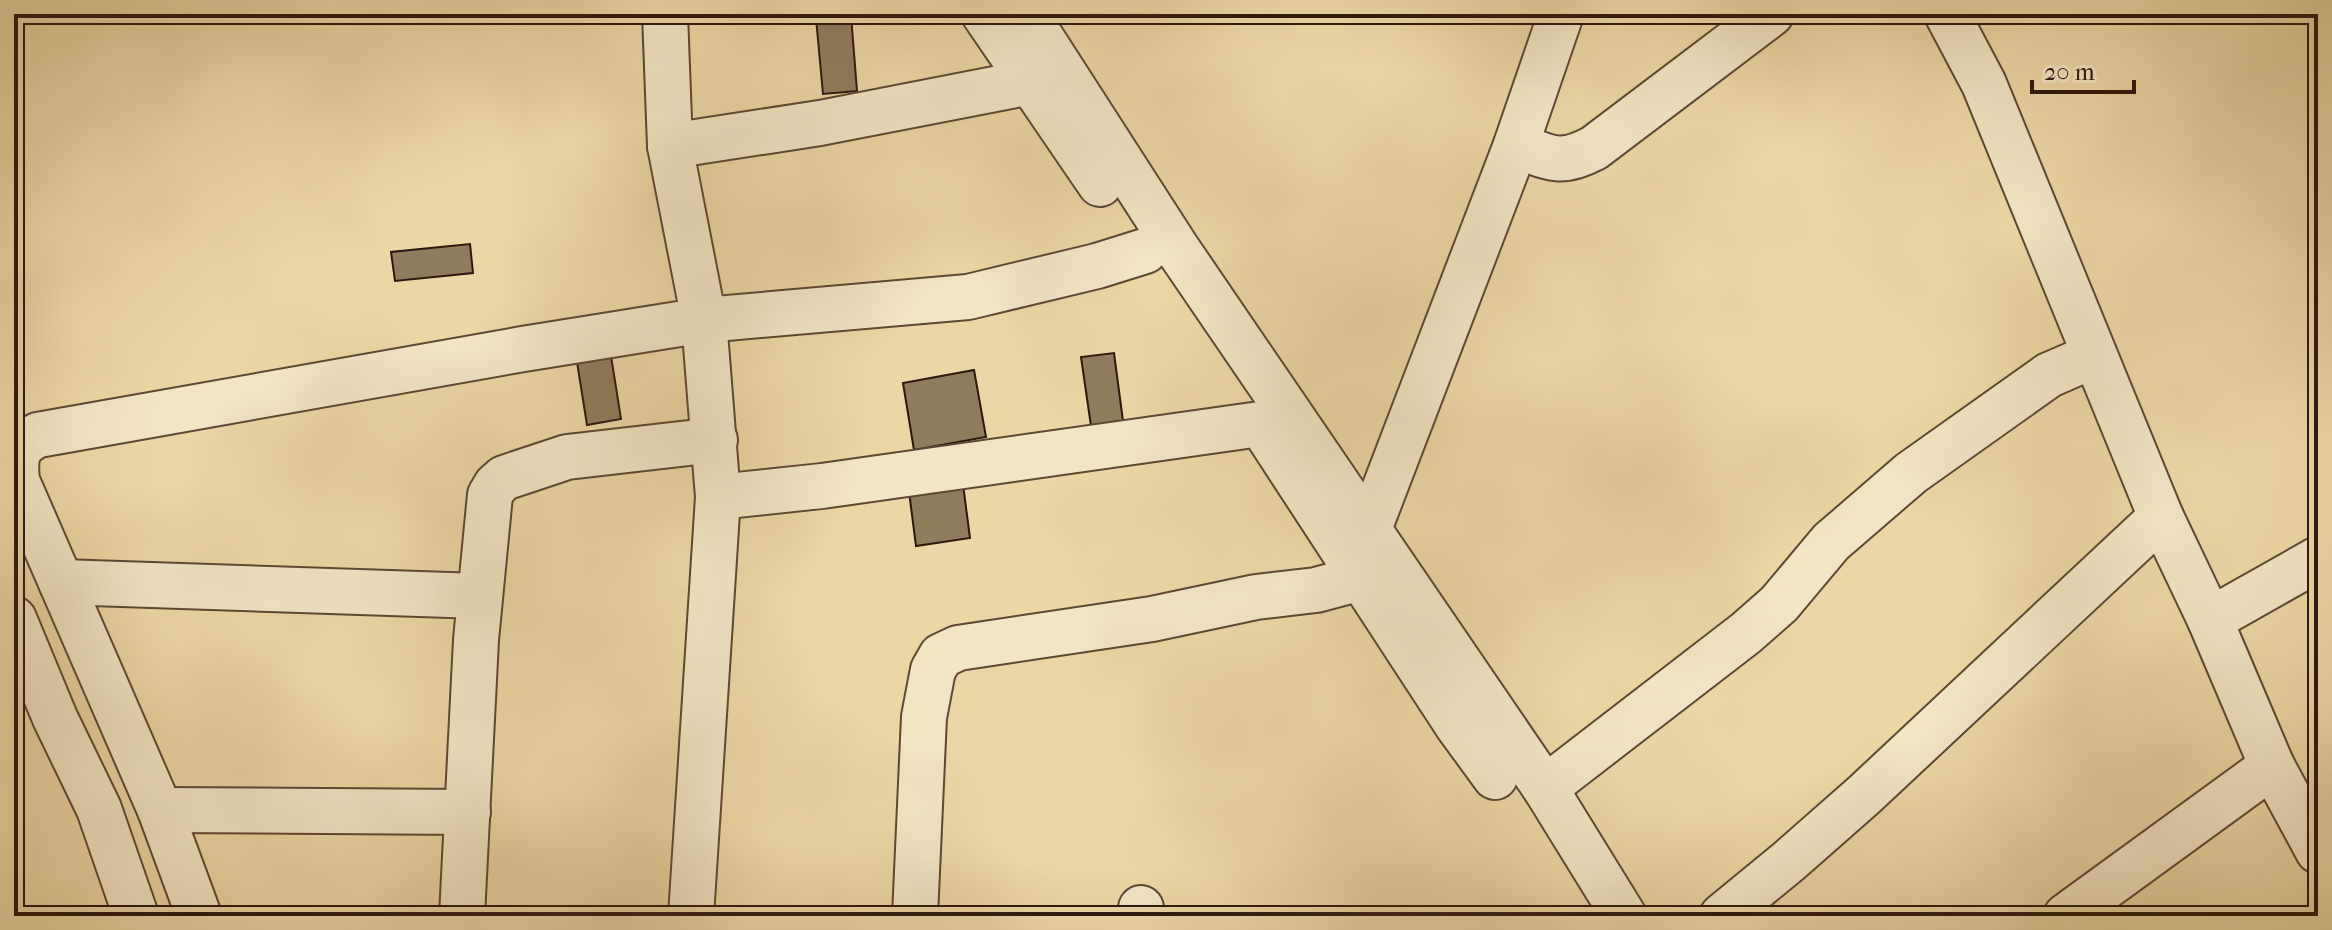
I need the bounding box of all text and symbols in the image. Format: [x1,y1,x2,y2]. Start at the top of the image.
scale bar [2032,44,2134,94]
text: 20 m [2044,58,2095,86]

